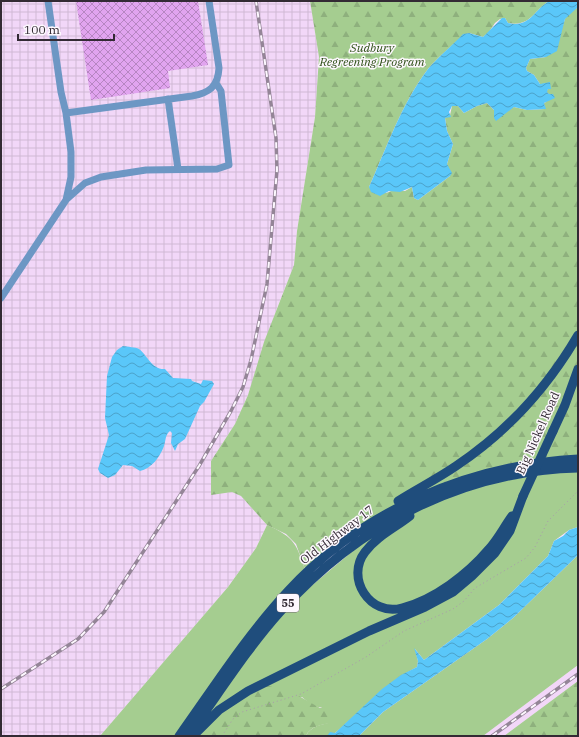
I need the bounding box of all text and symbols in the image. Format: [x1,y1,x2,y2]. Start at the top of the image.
scale bar [18,16,114,42]
text: 100 m [24,22,60,37]
park label: Sudbury Regreening Program [318,40,425,69]
street label: Big Nickel Road [513,389,562,476]
street label: Old Highway 17 [297,502,377,567]
road number: 55 [277,594,299,612]

